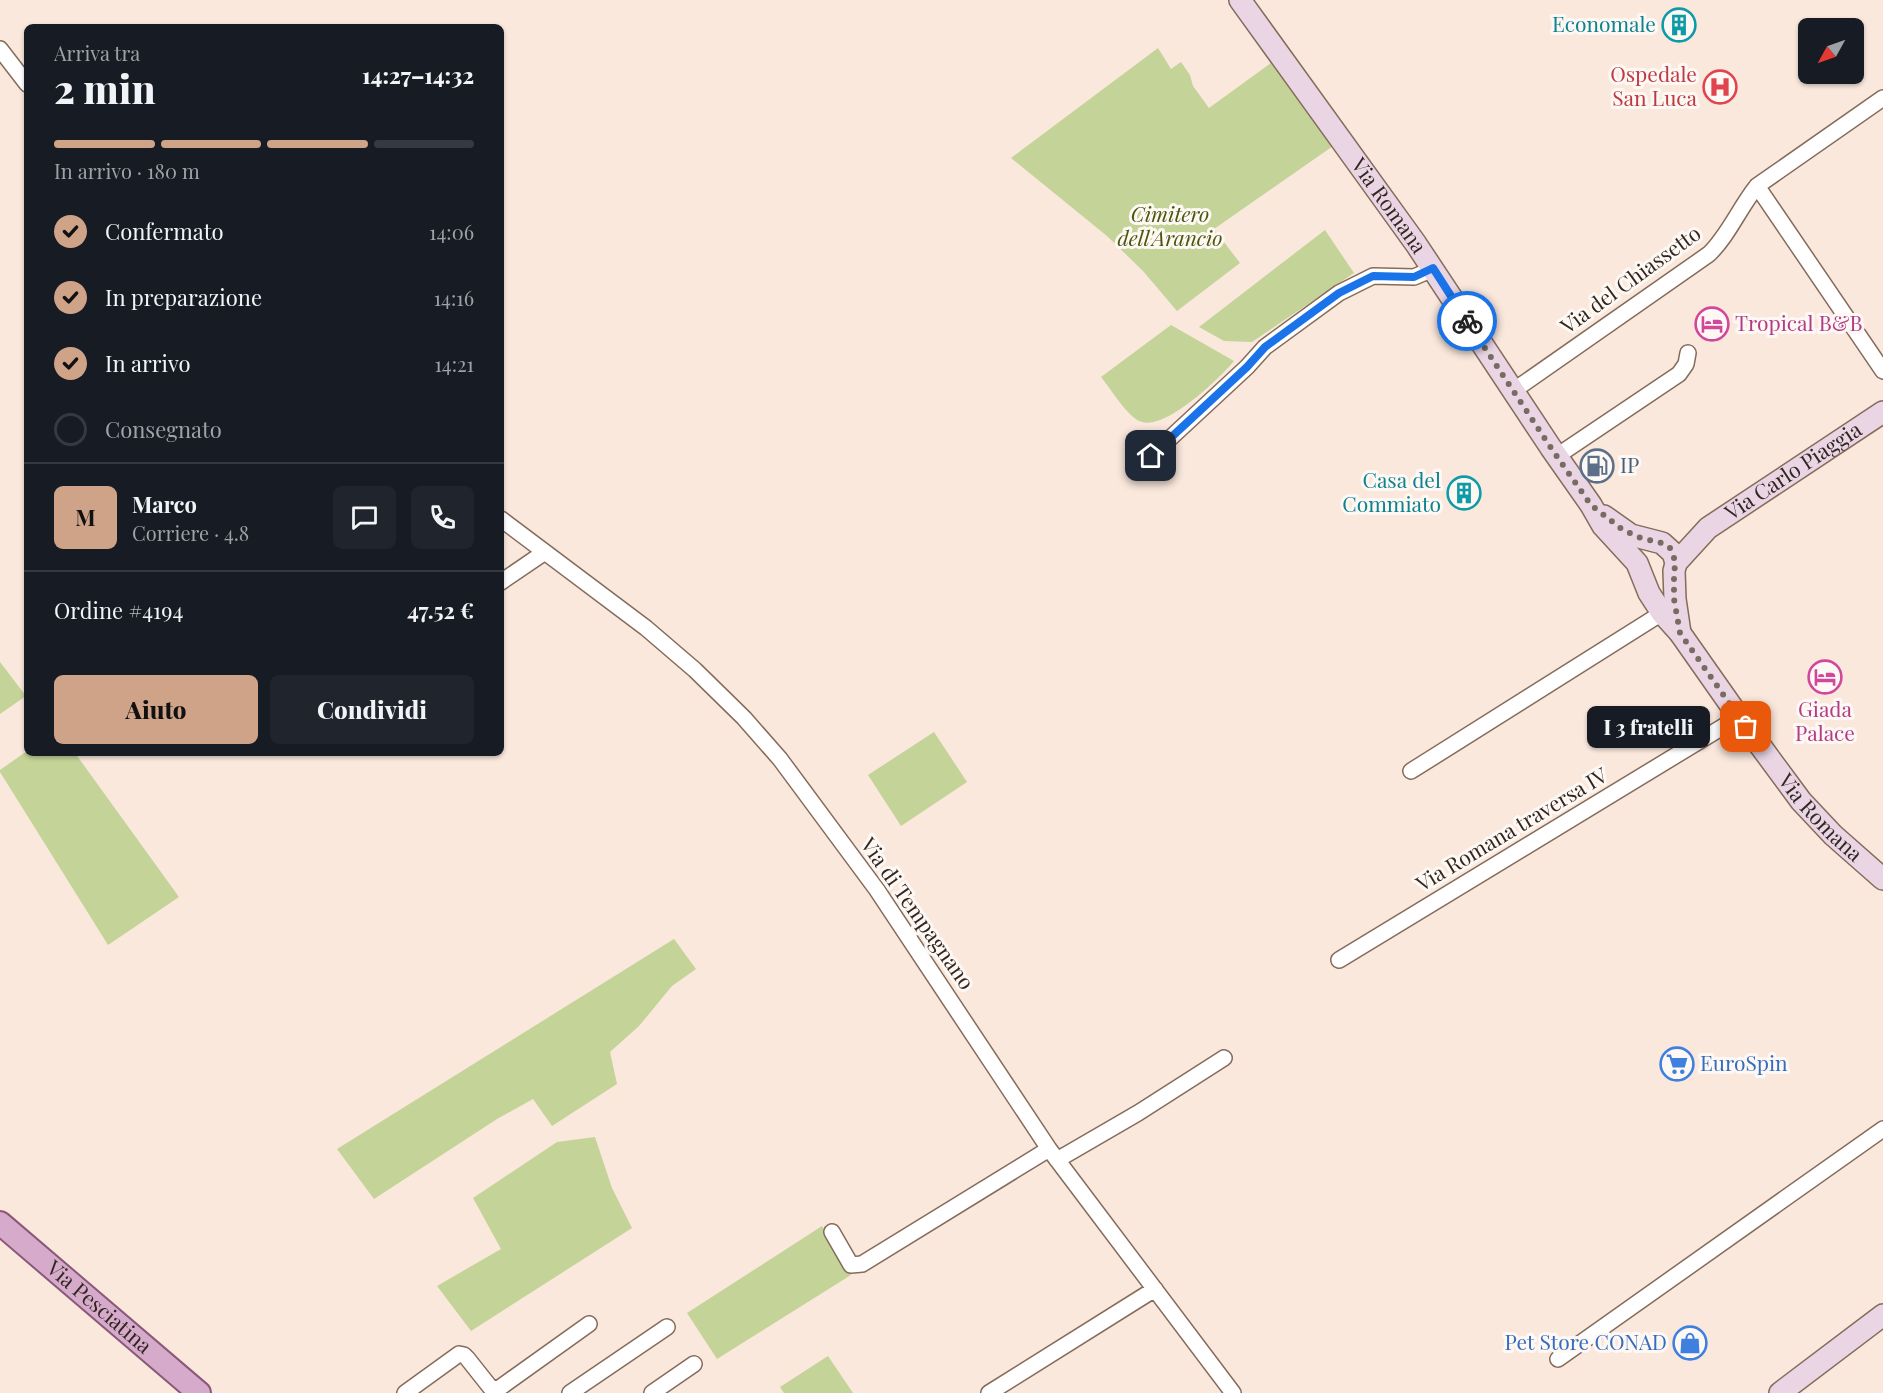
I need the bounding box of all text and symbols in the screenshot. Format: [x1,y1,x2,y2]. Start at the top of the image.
building icon: Economale [1661,7,1697,43]
place label: Economale [1552,9,1656,37]
north arrow [1798,18,1864,84]
map controls [1798,18,1864,84]
text: Arriva tra [54,39,140,66]
place label: Ospedale San Luca [1610,59,1698,111]
text: 14:27–14:32 [362,60,474,90]
text: 2 min [54,62,156,114]
hospital icon: Ospedale San Luca [1702,69,1738,105]
street label: Via Romana [1346,151,1435,258]
text: In arrivo · 180 m [54,157,200,184]
park label: Cimitero dell'Arancio [1117,199,1223,251]
icon: check [54,215,87,248]
text: Confermato [105,216,224,246]
text: 14:06 [429,218,474,245]
street label: Via del Chiassetto [1553,218,1705,339]
icon: check [54,281,87,314]
text: In preparazione [105,282,262,312]
text: 14:16 [434,284,474,311]
courier [1437,291,1497,351]
icon: bike [1451,305,1484,338]
hotel icon: Tropical B&B [1694,306,1730,342]
place label: Tropical B&B [1735,308,1862,336]
icon: check [54,347,87,380]
text: In arrivo [105,348,191,378]
text: 14:21 [434,350,474,377]
text: Consegnato [105,414,222,444]
street label: Via Carlo Piaggia [1718,414,1867,526]
pin [1125,430,1176,481]
icon: home [1134,439,1167,472]
fuel station icon: IP [1579,448,1615,484]
place label: IP [1620,450,1639,478]
place label: Casa del Commiato [1342,465,1441,517]
building icon: Casa del Commiato [1446,475,1482,511]
button: chat [333,486,396,549]
button: phone [411,486,474,549]
text: Marco [132,489,197,519]
text: M [75,502,96,532]
text: Corriere · 4.8 [132,519,249,546]
text: Ordine #4194 [54,595,183,625]
text: 47.52 € [407,595,474,625]
hotel icon: Giada Palace [1807,659,1843,695]
button: Aiuto [54,675,258,744]
button: Condividi [270,675,474,744]
place label: Giada Palace [1795,694,1855,746]
pin [1720,701,1771,752]
callout: I 3 fratelli [1587,706,1710,748]
icon: bag [1729,710,1762,743]
text: I 3 fratelli [1603,713,1694,740]
street label: Via Romana traversa IV [1409,760,1612,897]
street label: Via Romana [1773,766,1870,867]
street label: Via di Tempagnano [855,830,982,994]
supermarket icon: EuroSpin [1659,1046,1695,1082]
place label: EuroSpin [1700,1048,1788,1076]
street label: Via Pesciatina [41,1252,159,1359]
shop icon: Pet Store CONAD [1672,1325,1708,1361]
place label: Pet Store CONAD [1504,1327,1667,1355]

